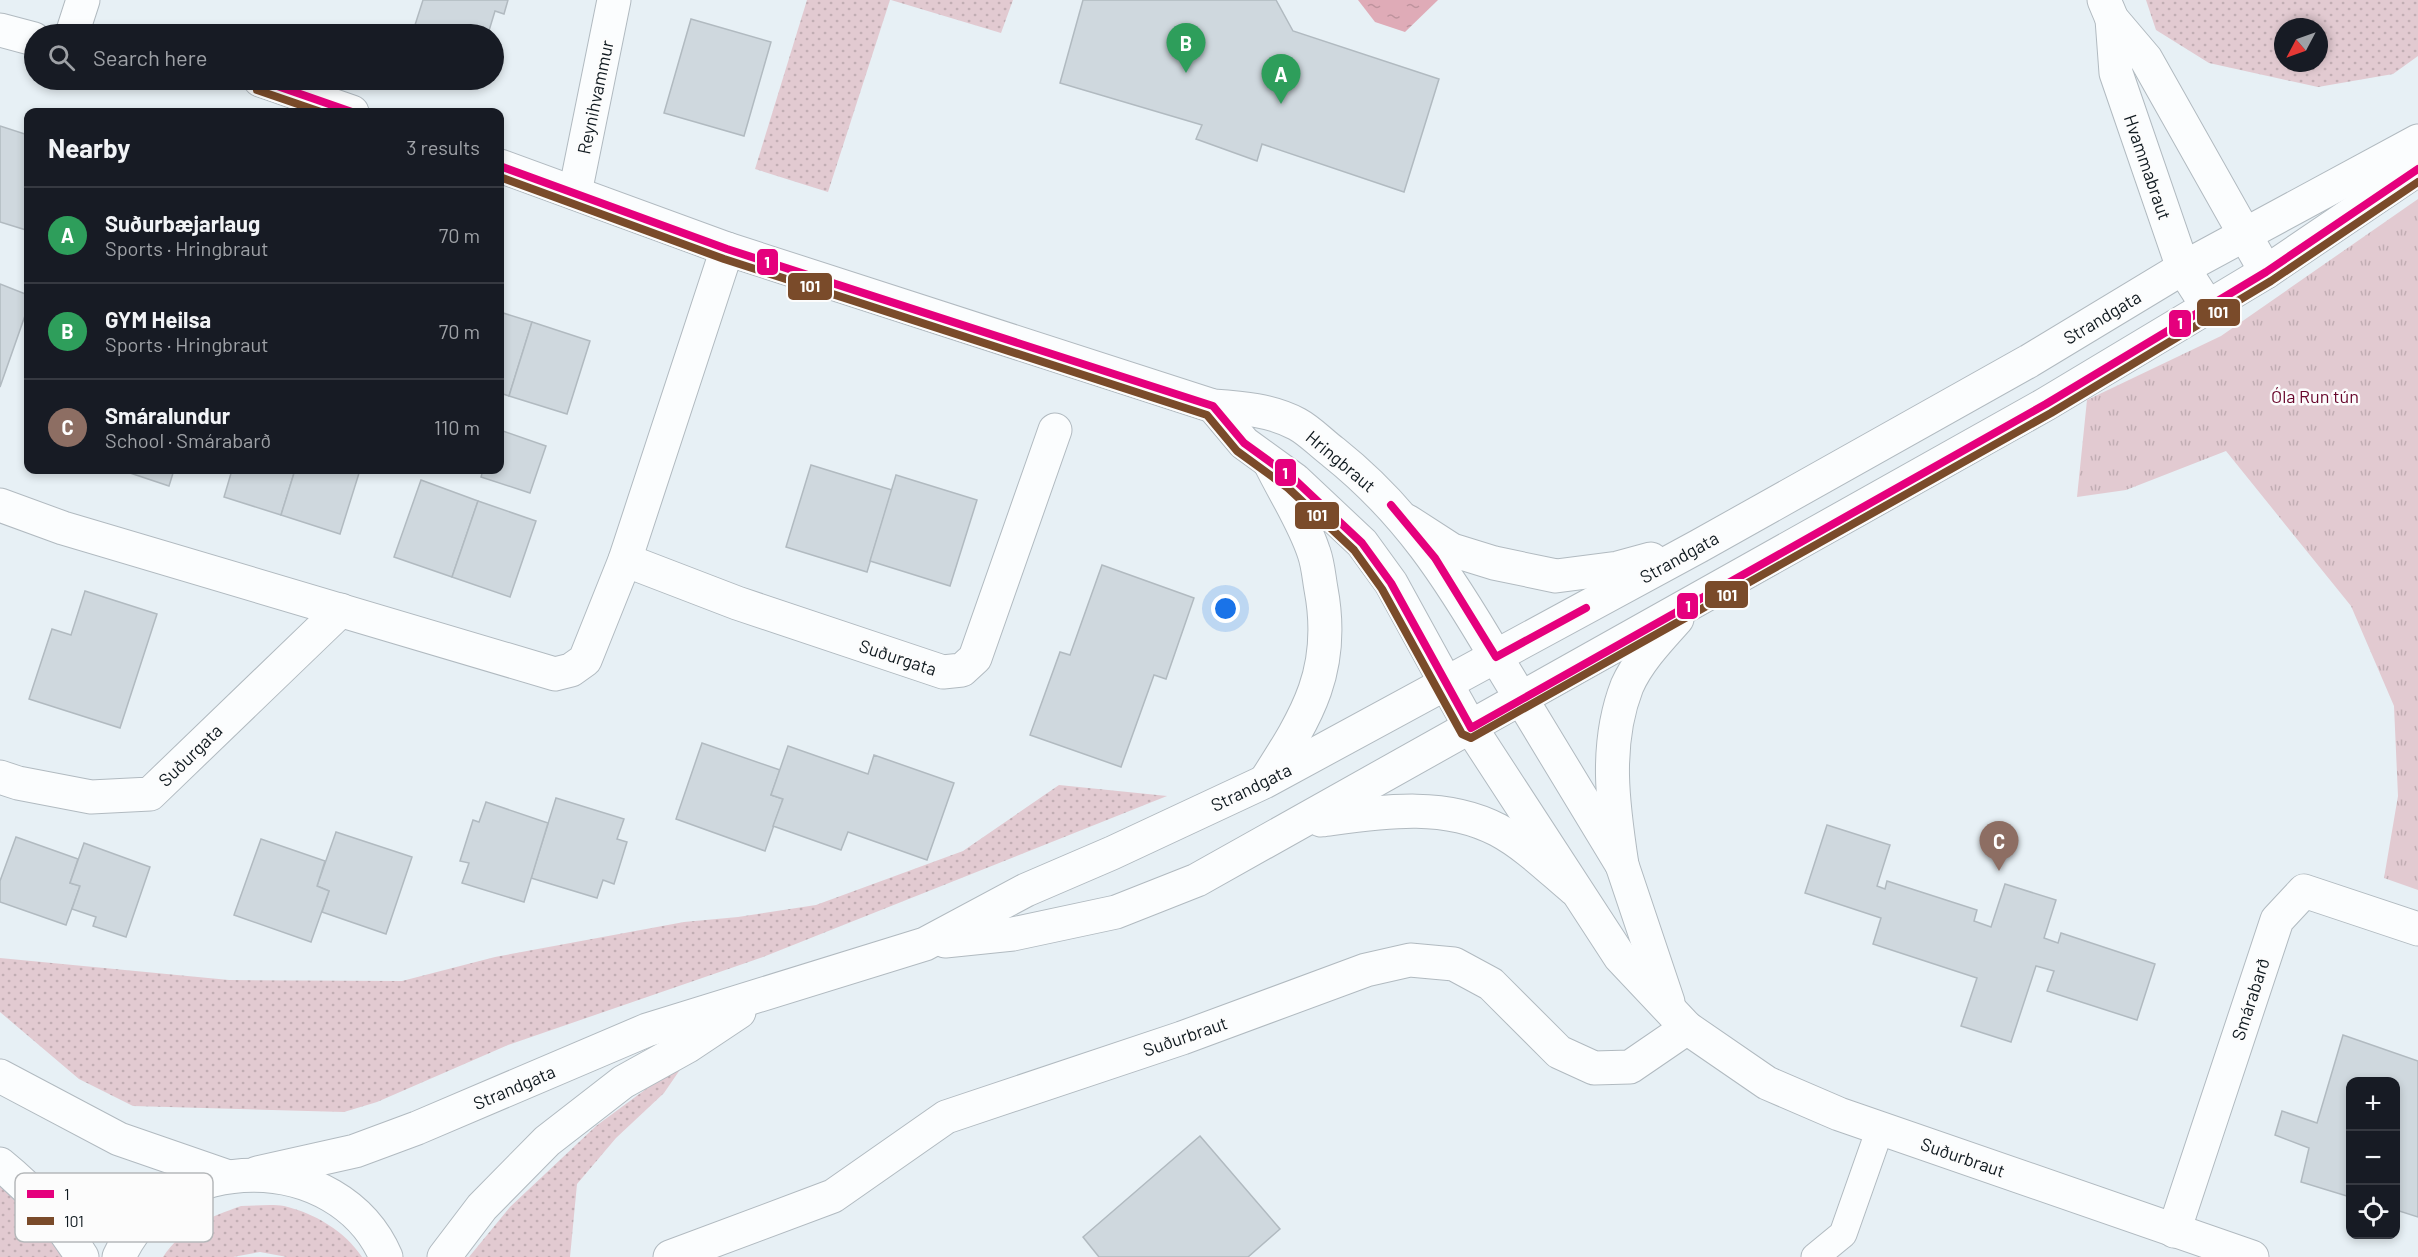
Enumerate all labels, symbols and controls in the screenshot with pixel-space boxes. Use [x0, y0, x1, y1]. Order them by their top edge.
north arrow [2274, 18, 2328, 72]
pin: B [1166, 23, 1206, 73]
search box [24, 24, 504, 90]
street label: Reynihvammur [572, 38, 618, 156]
icon: search [45, 41, 78, 74]
text: Search here [93, 44, 207, 70]
pin: A [1262, 54, 1300, 104]
street label: Hvammabraut [2120, 111, 2176, 223]
text: Nearby [48, 132, 130, 163]
text: 3 results [406, 135, 480, 159]
text: Suðurbæjarlaug [105, 210, 260, 236]
text: A [61, 223, 74, 247]
text: 70 m [439, 223, 480, 247]
text: Sports · Hringbraut [105, 236, 268, 260]
line badge: 1 [756, 248, 779, 276]
text: 1 [764, 252, 770, 271]
line badge: 101 [787, 272, 833, 301]
text: 101 [800, 276, 820, 295]
street label: Strandgata [2059, 285, 2145, 349]
line badge: 101 [2196, 298, 2241, 327]
text: 101 [2208, 302, 2228, 321]
text: GYM Heilsa [105, 306, 211, 332]
line badge: 1 [2168, 309, 2192, 338]
text: 1 [2177, 313, 2183, 332]
text: B [61, 319, 74, 343]
text: 70 m [439, 319, 480, 343]
text: Sports · Hringbraut [105, 332, 268, 356]
park label: Óla Run tún [2271, 385, 2359, 407]
text: Smáralundur [105, 402, 230, 428]
text: C [61, 415, 74, 439]
text: 110 m [434, 415, 480, 439]
street label: Hringbraut [1302, 426, 1380, 496]
text: School · Smárabarð [105, 428, 271, 452]
line badge: 1 [1274, 458, 1297, 487]
text: 1 [1282, 463, 1288, 482]
line badge: 101 [1294, 501, 1340, 530]
text: 101 [1307, 505, 1327, 524]
street label: Strandgata [1636, 526, 1722, 588]
line badge: 101 [1704, 580, 1749, 609]
text: 101 [1717, 585, 1737, 604]
line badge: 1 [1676, 592, 1699, 620]
your location [1211, 594, 1240, 623]
text: 1 [1685, 596, 1691, 615]
street label: Suðurgata [856, 634, 940, 680]
street label: Suðurgata [154, 719, 226, 791]
street label: Strandgata [1207, 758, 1295, 816]
pin: C [1980, 822, 2018, 871]
street label: Smárabarð [2226, 955, 2274, 1043]
street label: Suðurbraut [1140, 1011, 1230, 1061]
street label: Strandgata [470, 1060, 558, 1114]
map controls [2346, 1077, 2400, 1239]
button: + [2346, 1077, 2400, 1131]
button: − [2346, 1131, 2400, 1185]
street label: Suðurbraut [1918, 1132, 2008, 1182]
legend [15, 1173, 213, 1242]
text: 1 [64, 1184, 70, 1203]
button: locate [2346, 1185, 2400, 1239]
text: 101 [64, 1211, 84, 1230]

